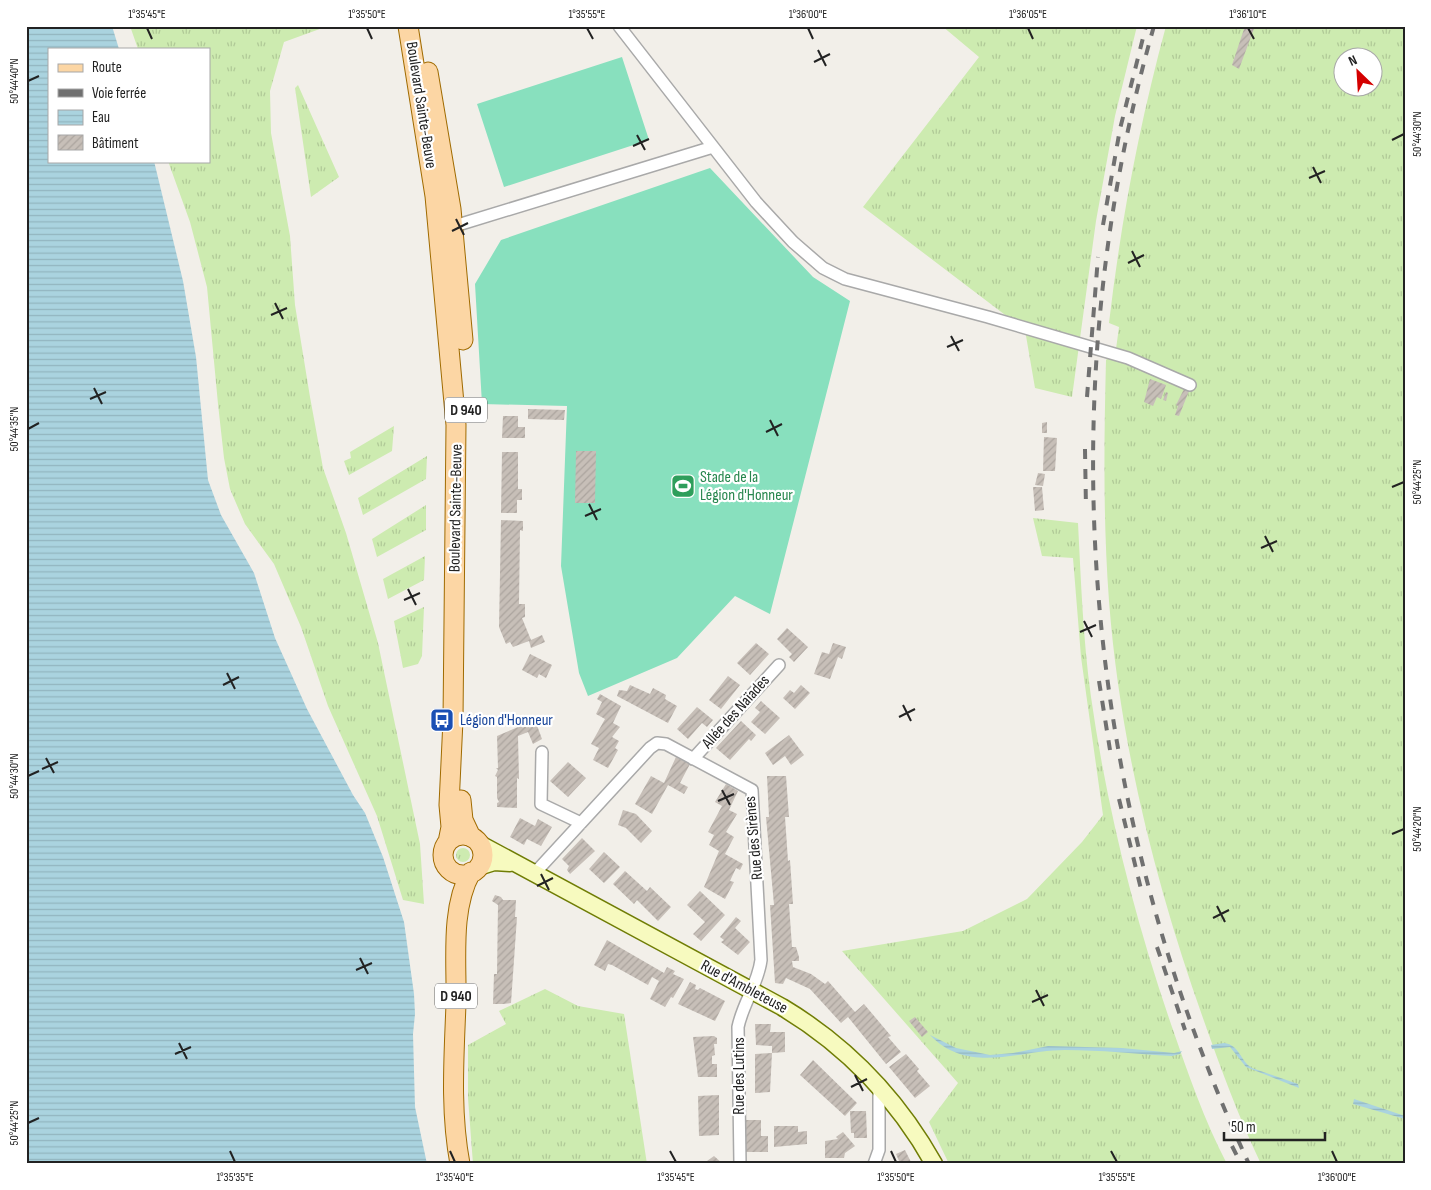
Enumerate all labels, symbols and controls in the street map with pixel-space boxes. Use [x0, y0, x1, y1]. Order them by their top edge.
text: 1°35'45"E [128, 7, 166, 22]
text: 1°35'50"E [348, 7, 386, 22]
text: 1°35'55"E [568, 7, 606, 22]
text: 1°36'00"E [789, 7, 827, 22]
text: 1°36'05"E [1009, 7, 1047, 22]
text: 1°36'10"E [1229, 7, 1267, 22]
street label: Boulevard Sainte-Beuve [402, 40, 440, 170]
legend [48, 48, 210, 162]
north arrow [1334, 48, 1384, 98]
text: N [1346, 51, 1360, 70]
text: 50°44'40"N [7, 58, 22, 104]
text: Route [92, 58, 122, 77]
text: Voie ferrée [92, 84, 146, 103]
text: Eau [92, 108, 110, 127]
text: 50°44'30"N [1410, 111, 1425, 157]
text: Bâtiment [92, 134, 139, 153]
road number: D 940 [445, 398, 487, 422]
text: 50°44'35"N [7, 407, 22, 451]
street label: Boulevard Sainte-Beuve [445, 444, 467, 572]
text: 50°44'25"N [1410, 460, 1425, 504]
place label: Stade de la Légion d'Honneur [700, 468, 793, 505]
sports icon: Stade de la Légion d'Honneur [670, 473, 696, 499]
street label: Allée des Naïades [697, 671, 774, 753]
bus stop icon: Légion d'Honneur [429, 707, 455, 733]
place label: Légion d'Honneur [460, 711, 553, 730]
text: 50°44'30"N [7, 753, 22, 799]
street label: Rue des Sirènes [741, 795, 767, 881]
text: 50°44'20"N [1410, 806, 1425, 852]
street label: Rue d'Ambleteuse [697, 956, 791, 1018]
road number: D 940 [435, 984, 477, 1008]
street label: Rue des Lutins [730, 1037, 749, 1115]
text: 50°44'25"N [7, 1101, 22, 1145]
scale bar [1224, 1110, 1325, 1142]
text: 50 m [1231, 1118, 1256, 1137]
text: 1°35'35"E [216, 1170, 254, 1185]
text: 1°35'40"E [436, 1170, 474, 1185]
text: 1°35'45"E [657, 1170, 695, 1185]
text: 1°35'50"E [877, 1170, 915, 1185]
text: 1°35'55"E [1098, 1170, 1136, 1185]
text: 1°36'00"E [1318, 1170, 1356, 1185]

